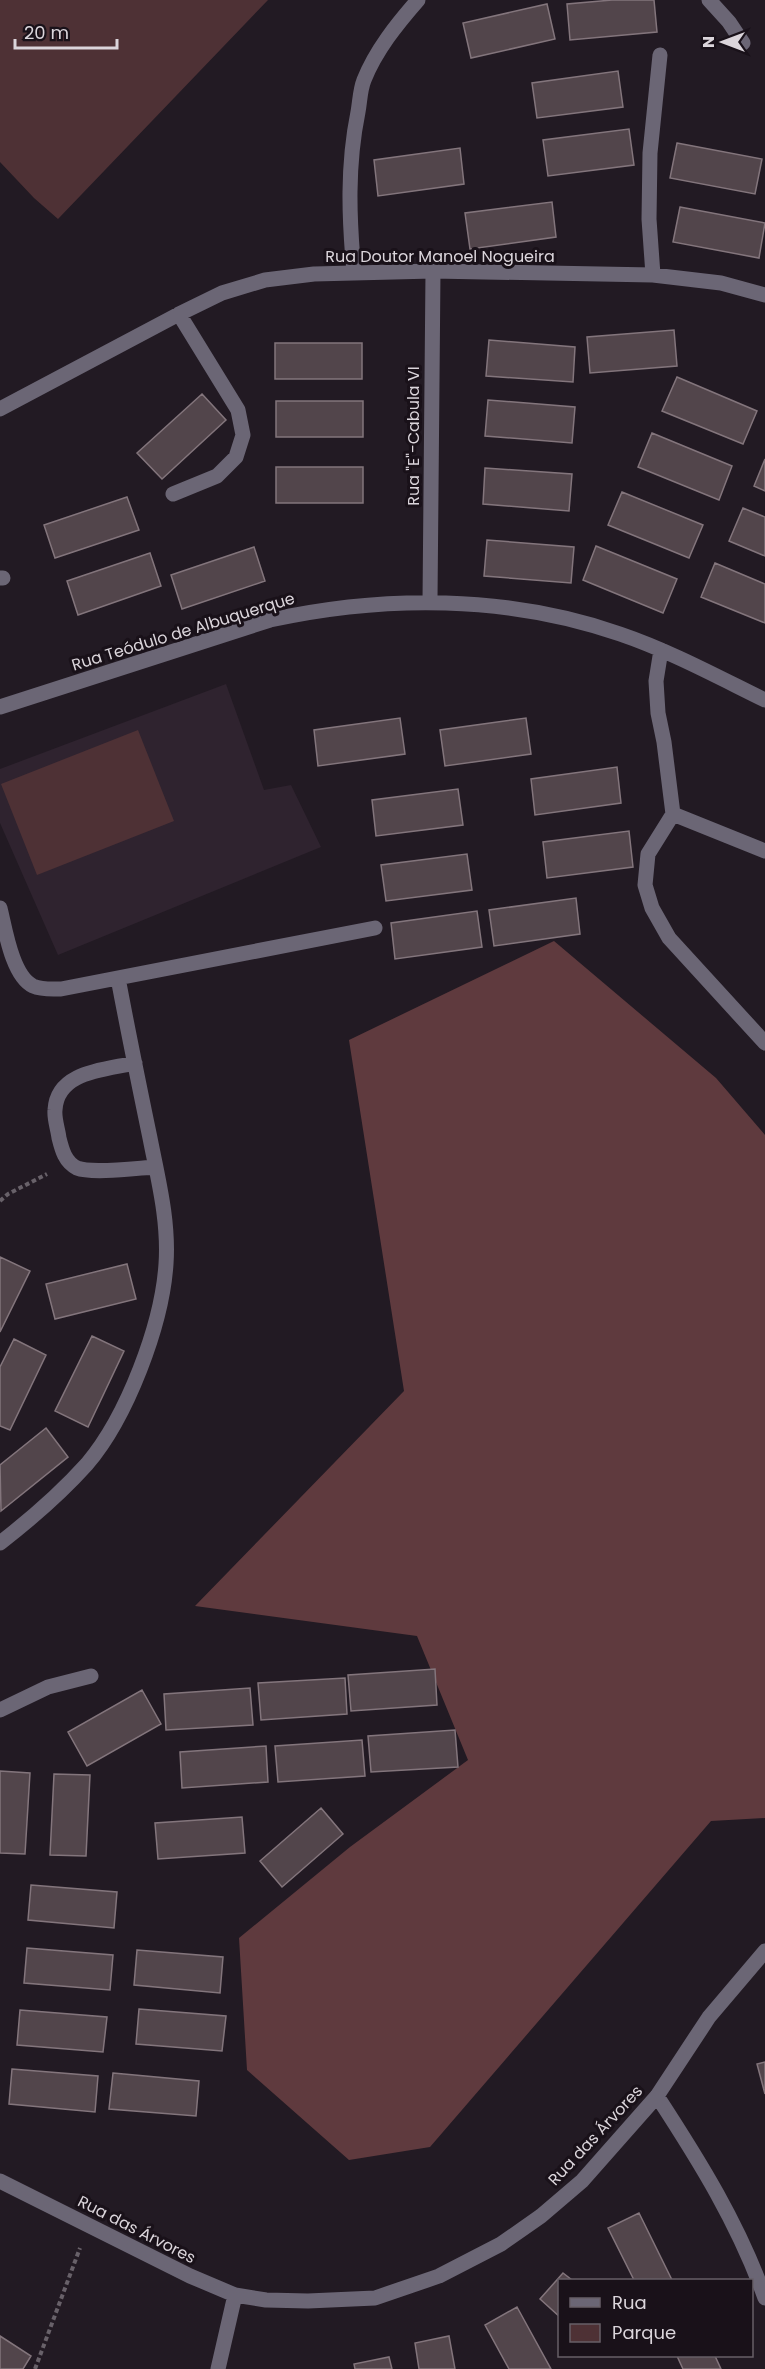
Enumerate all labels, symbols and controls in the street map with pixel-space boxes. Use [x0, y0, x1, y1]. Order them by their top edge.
scale bar [15, 12, 117, 50]
north arrow [693, 12, 753, 72]
text: 20 m [24, 20, 69, 45]
text: N [697, 36, 720, 48]
street label: Rua Doutor Manoel Nogueira [325, 245, 555, 268]
street label: Rua "E"-Cabula VI [402, 366, 425, 506]
street label: Rua Teódulo de Albuquerque [69, 587, 298, 676]
street label: Rua das Árvores [543, 2080, 648, 2191]
street label: Rua das Árvores [74, 2190, 200, 2269]
legend [558, 2279, 753, 2357]
text: Rua [612, 2290, 647, 2315]
text: Parque [612, 2320, 676, 2345]

